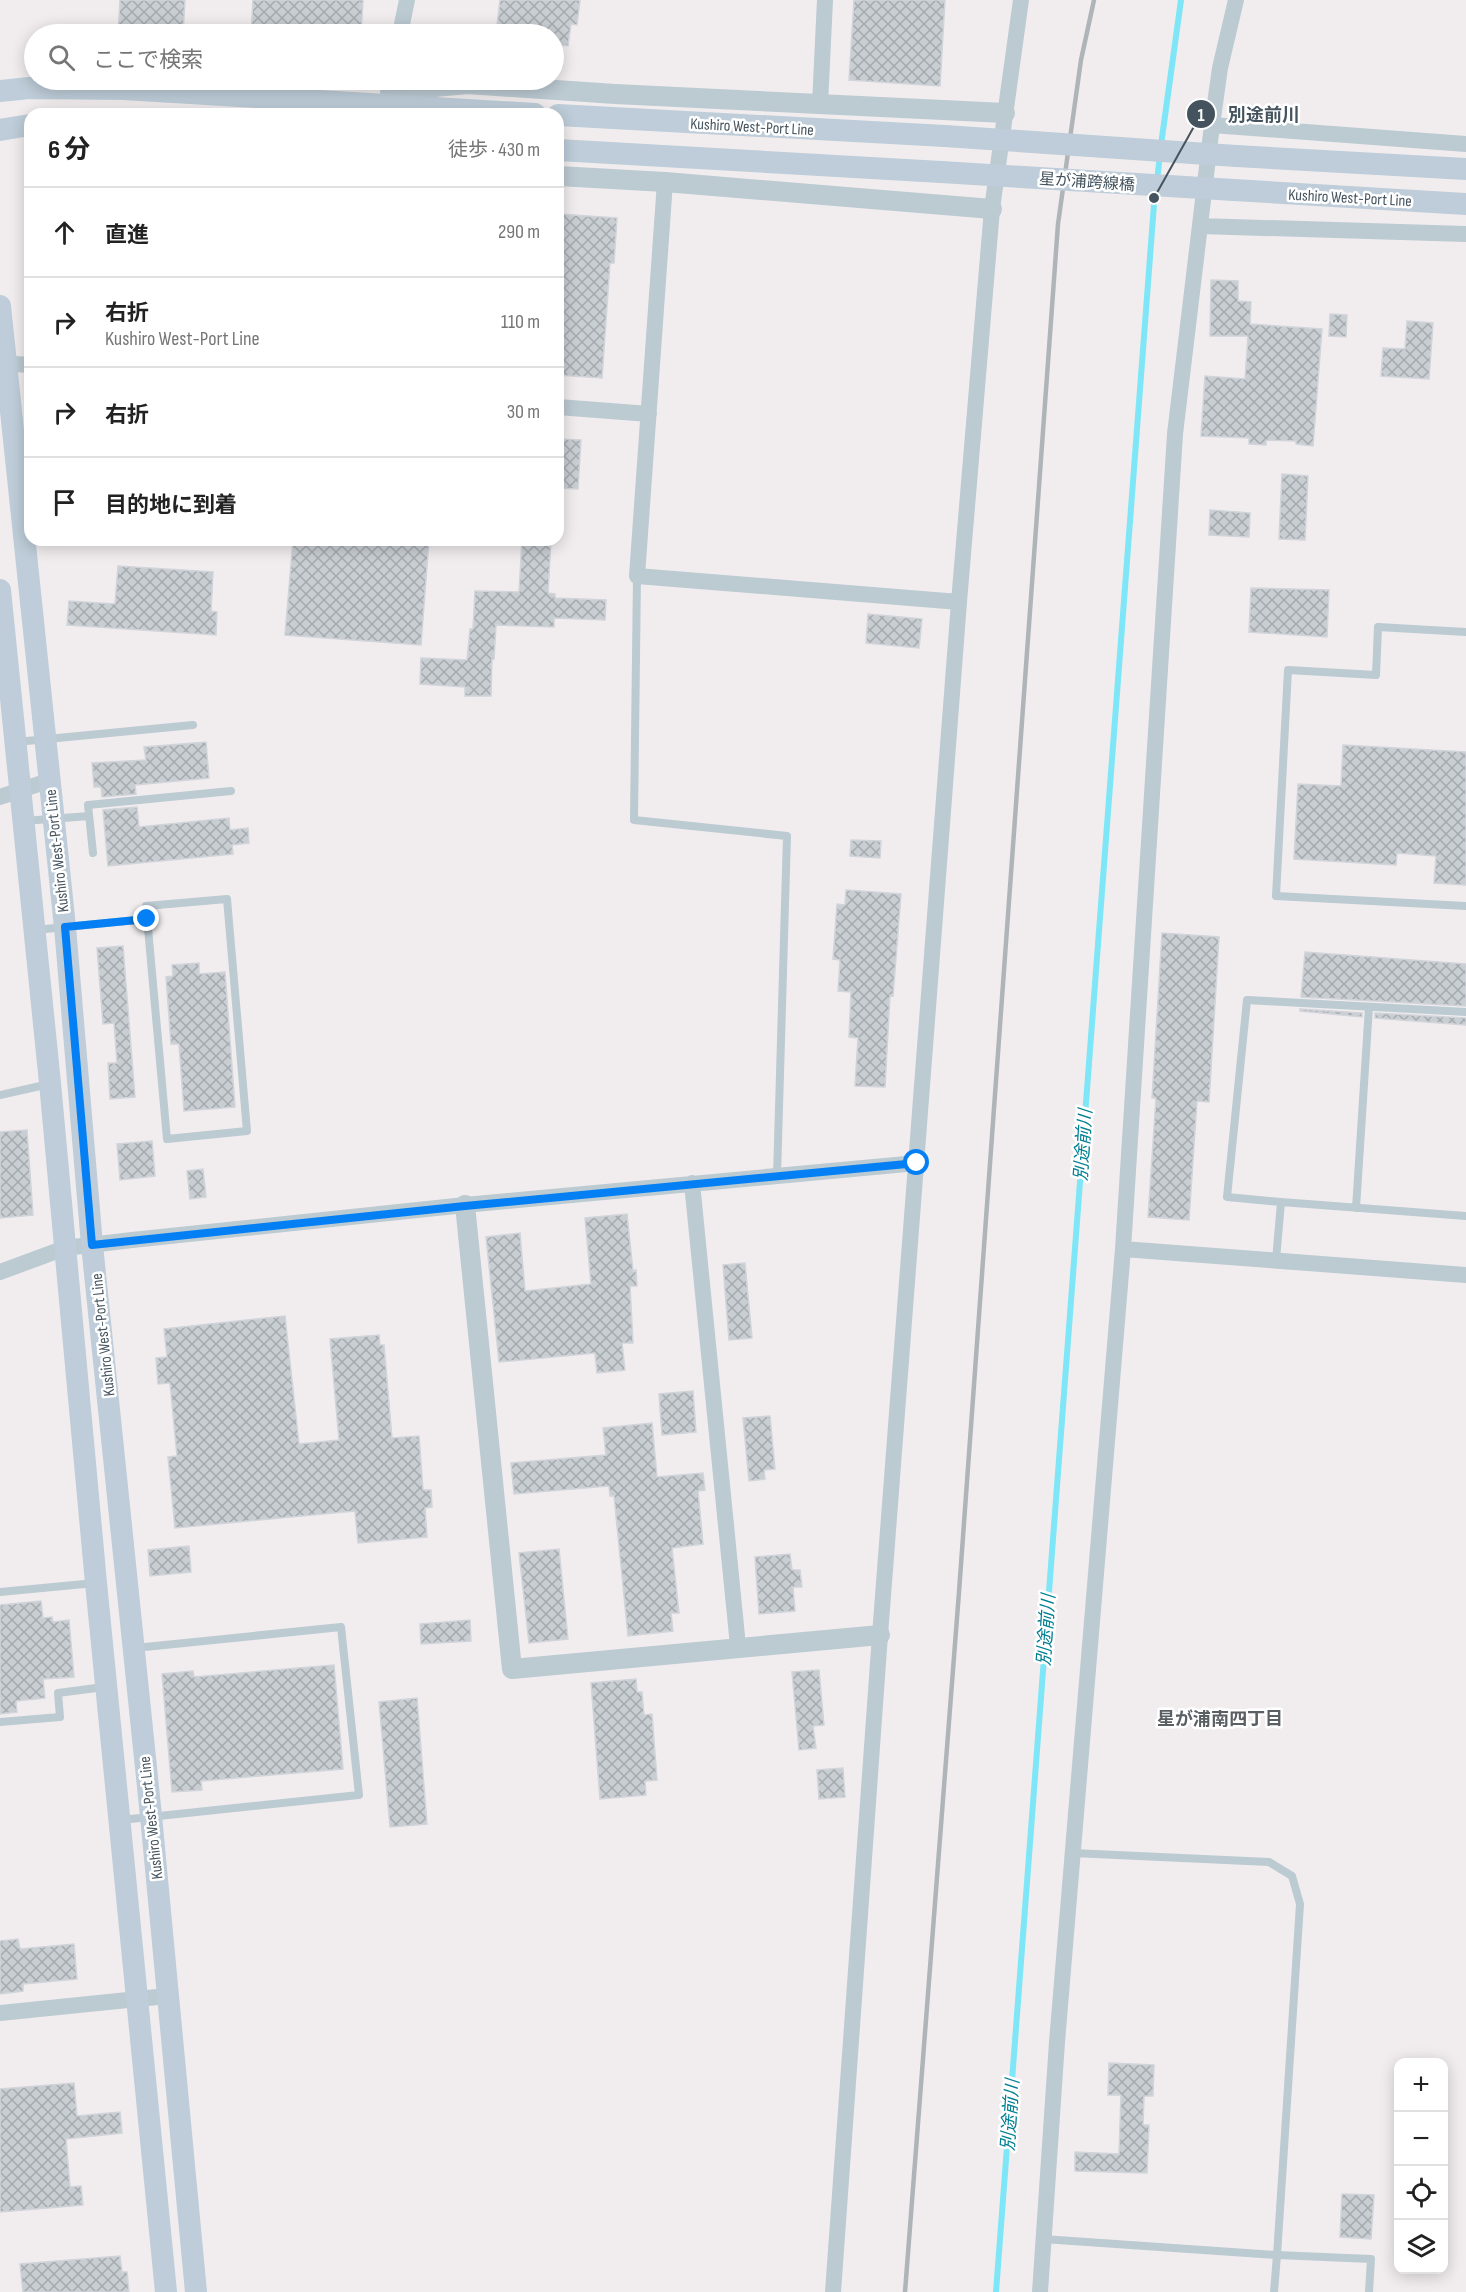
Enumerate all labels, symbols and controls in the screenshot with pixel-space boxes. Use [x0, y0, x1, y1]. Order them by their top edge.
search box [24, 24, 564, 90]
icon: search [45, 41, 78, 74]
text: ここで検索 [93, 47, 203, 74]
callout: 別途前川 [1186, 96, 1312, 132]
text: 1 [1197, 105, 1205, 126]
text: 別途前川 [1228, 105, 1300, 126]
street label: Kushiro West-Port Line [690, 115, 814, 140]
text: 6 分 [48, 135, 90, 166]
text: 徒歩 · 430 m [448, 138, 540, 162]
street label: 星が浦跨線橋 [1038, 170, 1135, 195]
street label: Kushiro West-Port Line [1288, 186, 1412, 211]
icon: ahead [48, 216, 81, 249]
text: 290 m [498, 220, 540, 244]
text: 直進 [105, 222, 149, 249]
text: 右折 [105, 300, 149, 327]
icon: right [48, 306, 81, 339]
text: 110 m [501, 310, 540, 334]
text: Kushiro West-Port Line [105, 327, 260, 351]
icon: right [48, 396, 81, 429]
text: 30 m [507, 400, 540, 424]
text: 右折 [105, 402, 149, 429]
icon: arrive [48, 486, 81, 519]
text: 目的地に到着 [105, 492, 237, 519]
street label: Kushiro West-Port Line [42, 788, 73, 913]
route end [133, 905, 159, 931]
water label: 別途前川 [1071, 1106, 1097, 1182]
route start [903, 1149, 929, 1175]
street label: Kushiro West-Port Line [88, 1272, 119, 1397]
water label: 別途前川 [1034, 1591, 1060, 1667]
district label: 星が浦南四丁目 [1157, 1709, 1283, 1730]
street label: Kushiro West-Port Line [136, 1755, 167, 1880]
map controls [1394, 2058, 1448, 2274]
button: + [1394, 2058, 1448, 2112]
water label: 別途前川 [998, 2076, 1024, 2152]
button: − [1394, 2112, 1448, 2166]
button: locate [1394, 2166, 1448, 2220]
button: layers [1394, 2220, 1448, 2274]

